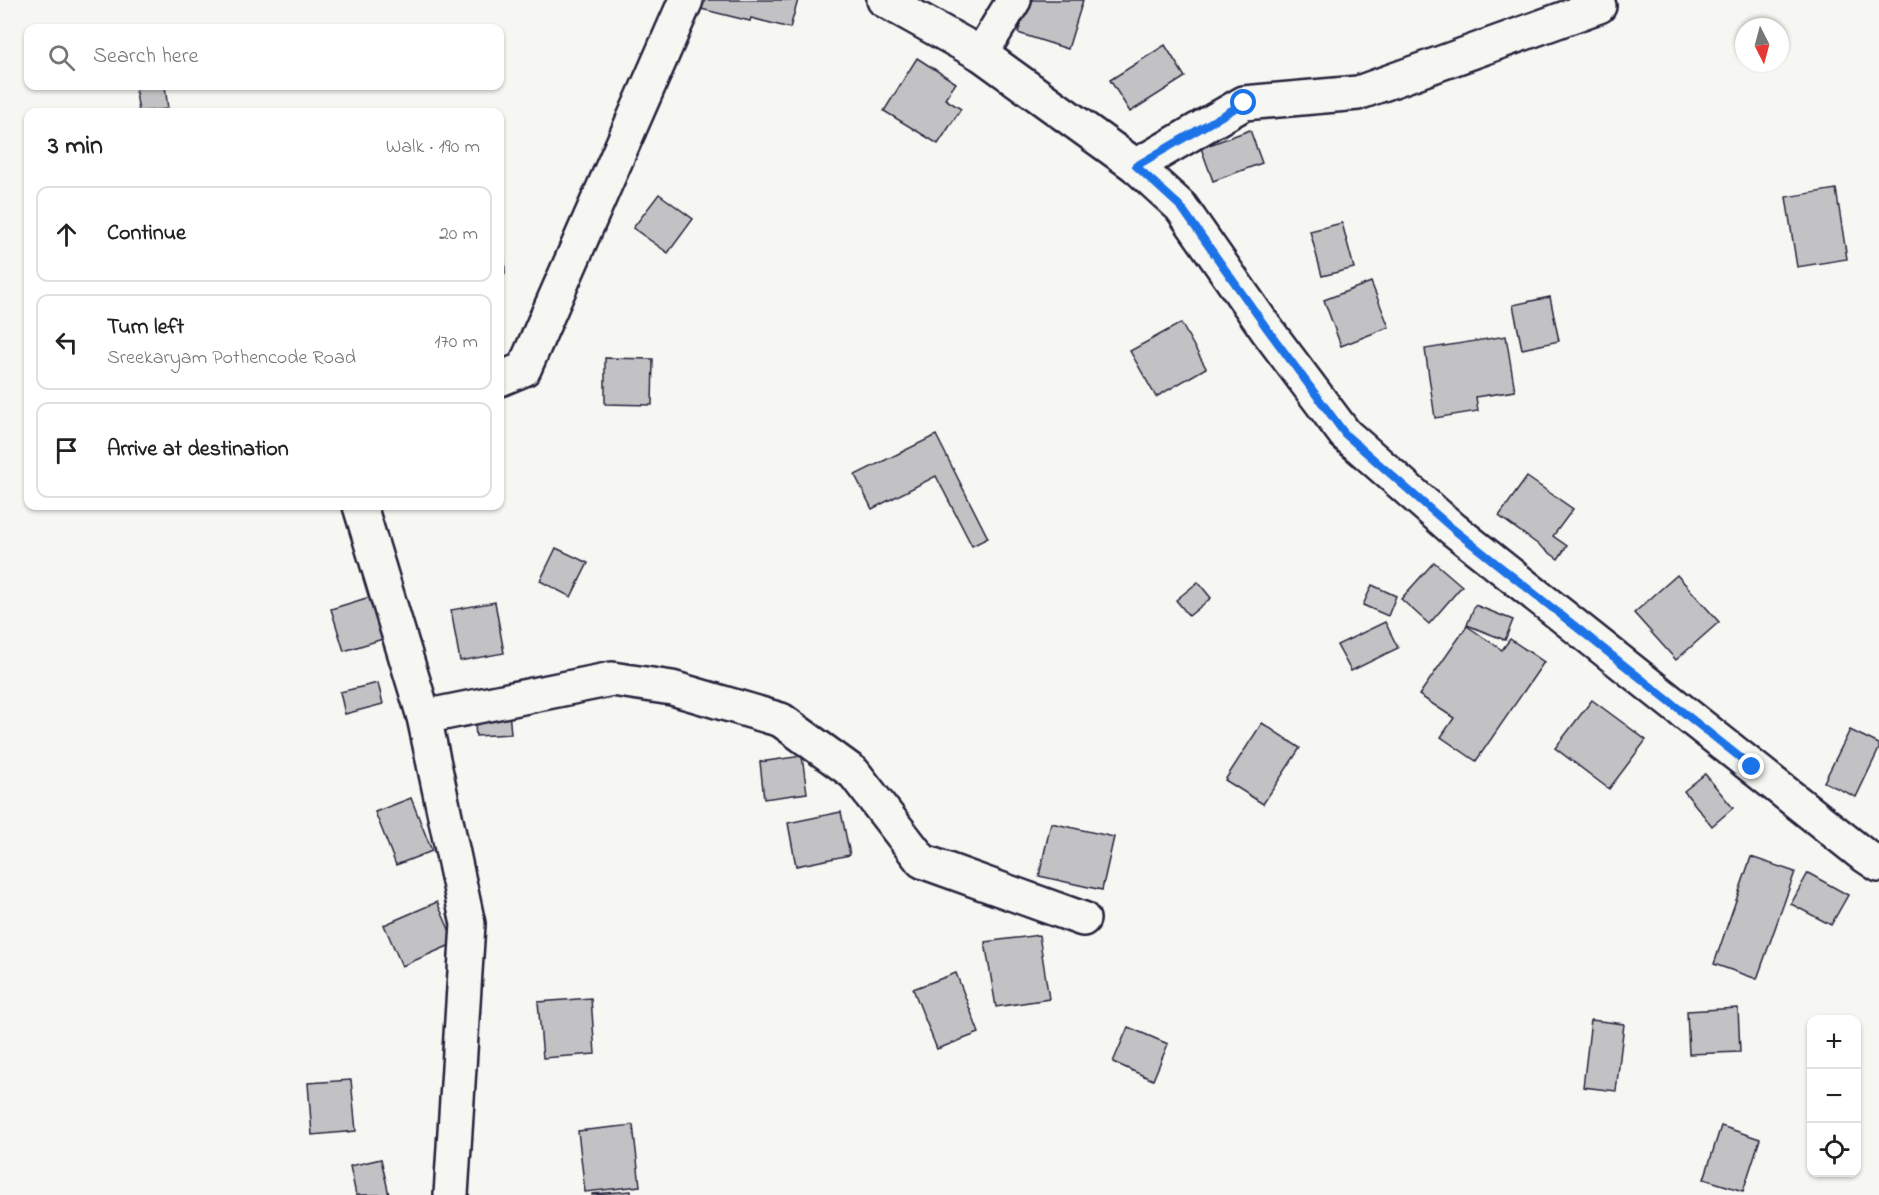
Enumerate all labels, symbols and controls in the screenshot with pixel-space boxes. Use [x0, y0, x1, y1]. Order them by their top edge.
north arrow [1735, 18, 1789, 72]
search box [24, 24, 504, 90]
icon: search [45, 41, 78, 74]
text: Search here [93, 41, 198, 73]
route start [1230, 89, 1256, 115]
text: 3 min [48, 128, 103, 166]
text: Walk · 190 m [386, 133, 480, 162]
icon: ahead [50, 218, 83, 251]
text: Continue [107, 218, 186, 250]
text: 20 m [439, 220, 478, 249]
text: Turn left [107, 312, 184, 344]
icon: left [50, 326, 83, 359]
text: 170 m [434, 328, 478, 357]
text: Sreekaryam Pothencode Road [107, 344, 356, 373]
icon: arrive [50, 434, 83, 467]
text: Arrive at destination [107, 434, 289, 466]
route end [1738, 753, 1764, 779]
map controls [1807, 1015, 1861, 1177]
button: + [1807, 1015, 1861, 1069]
button: − [1807, 1069, 1861, 1123]
button: locate [1807, 1123, 1861, 1177]

